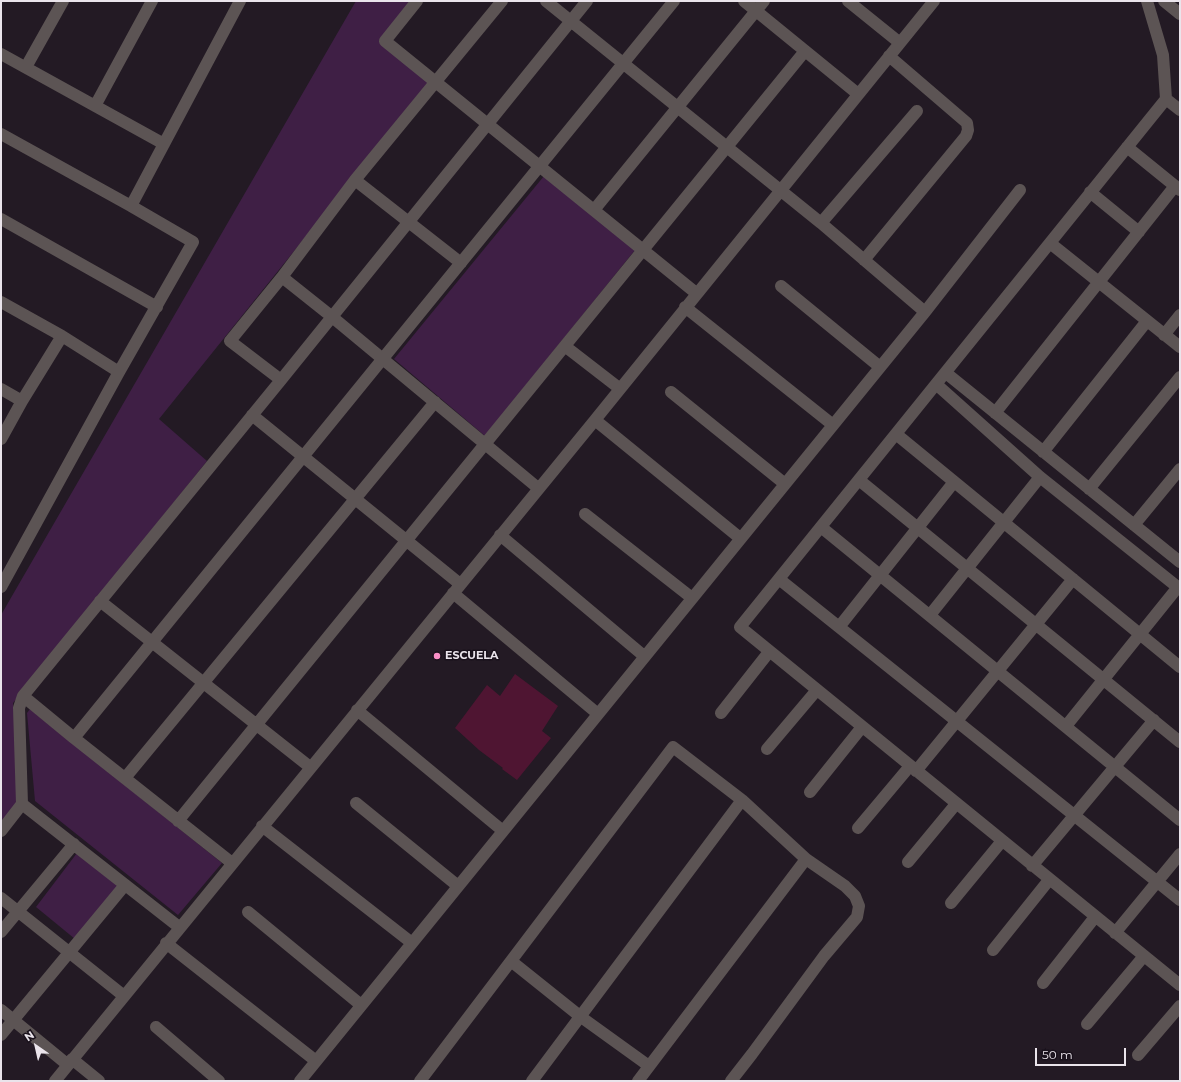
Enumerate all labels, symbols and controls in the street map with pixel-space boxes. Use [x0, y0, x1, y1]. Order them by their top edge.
place label: ESCUELA [445, 649, 498, 663]
marker: ESCUELA [432, 651, 442, 661]
north arrow [16, 1026, 56, 1066]
text: N [22, 1028, 37, 1044]
scale bar [1037, 1040, 1128, 1066]
text: 50 m [1042, 1047, 1073, 1062]

